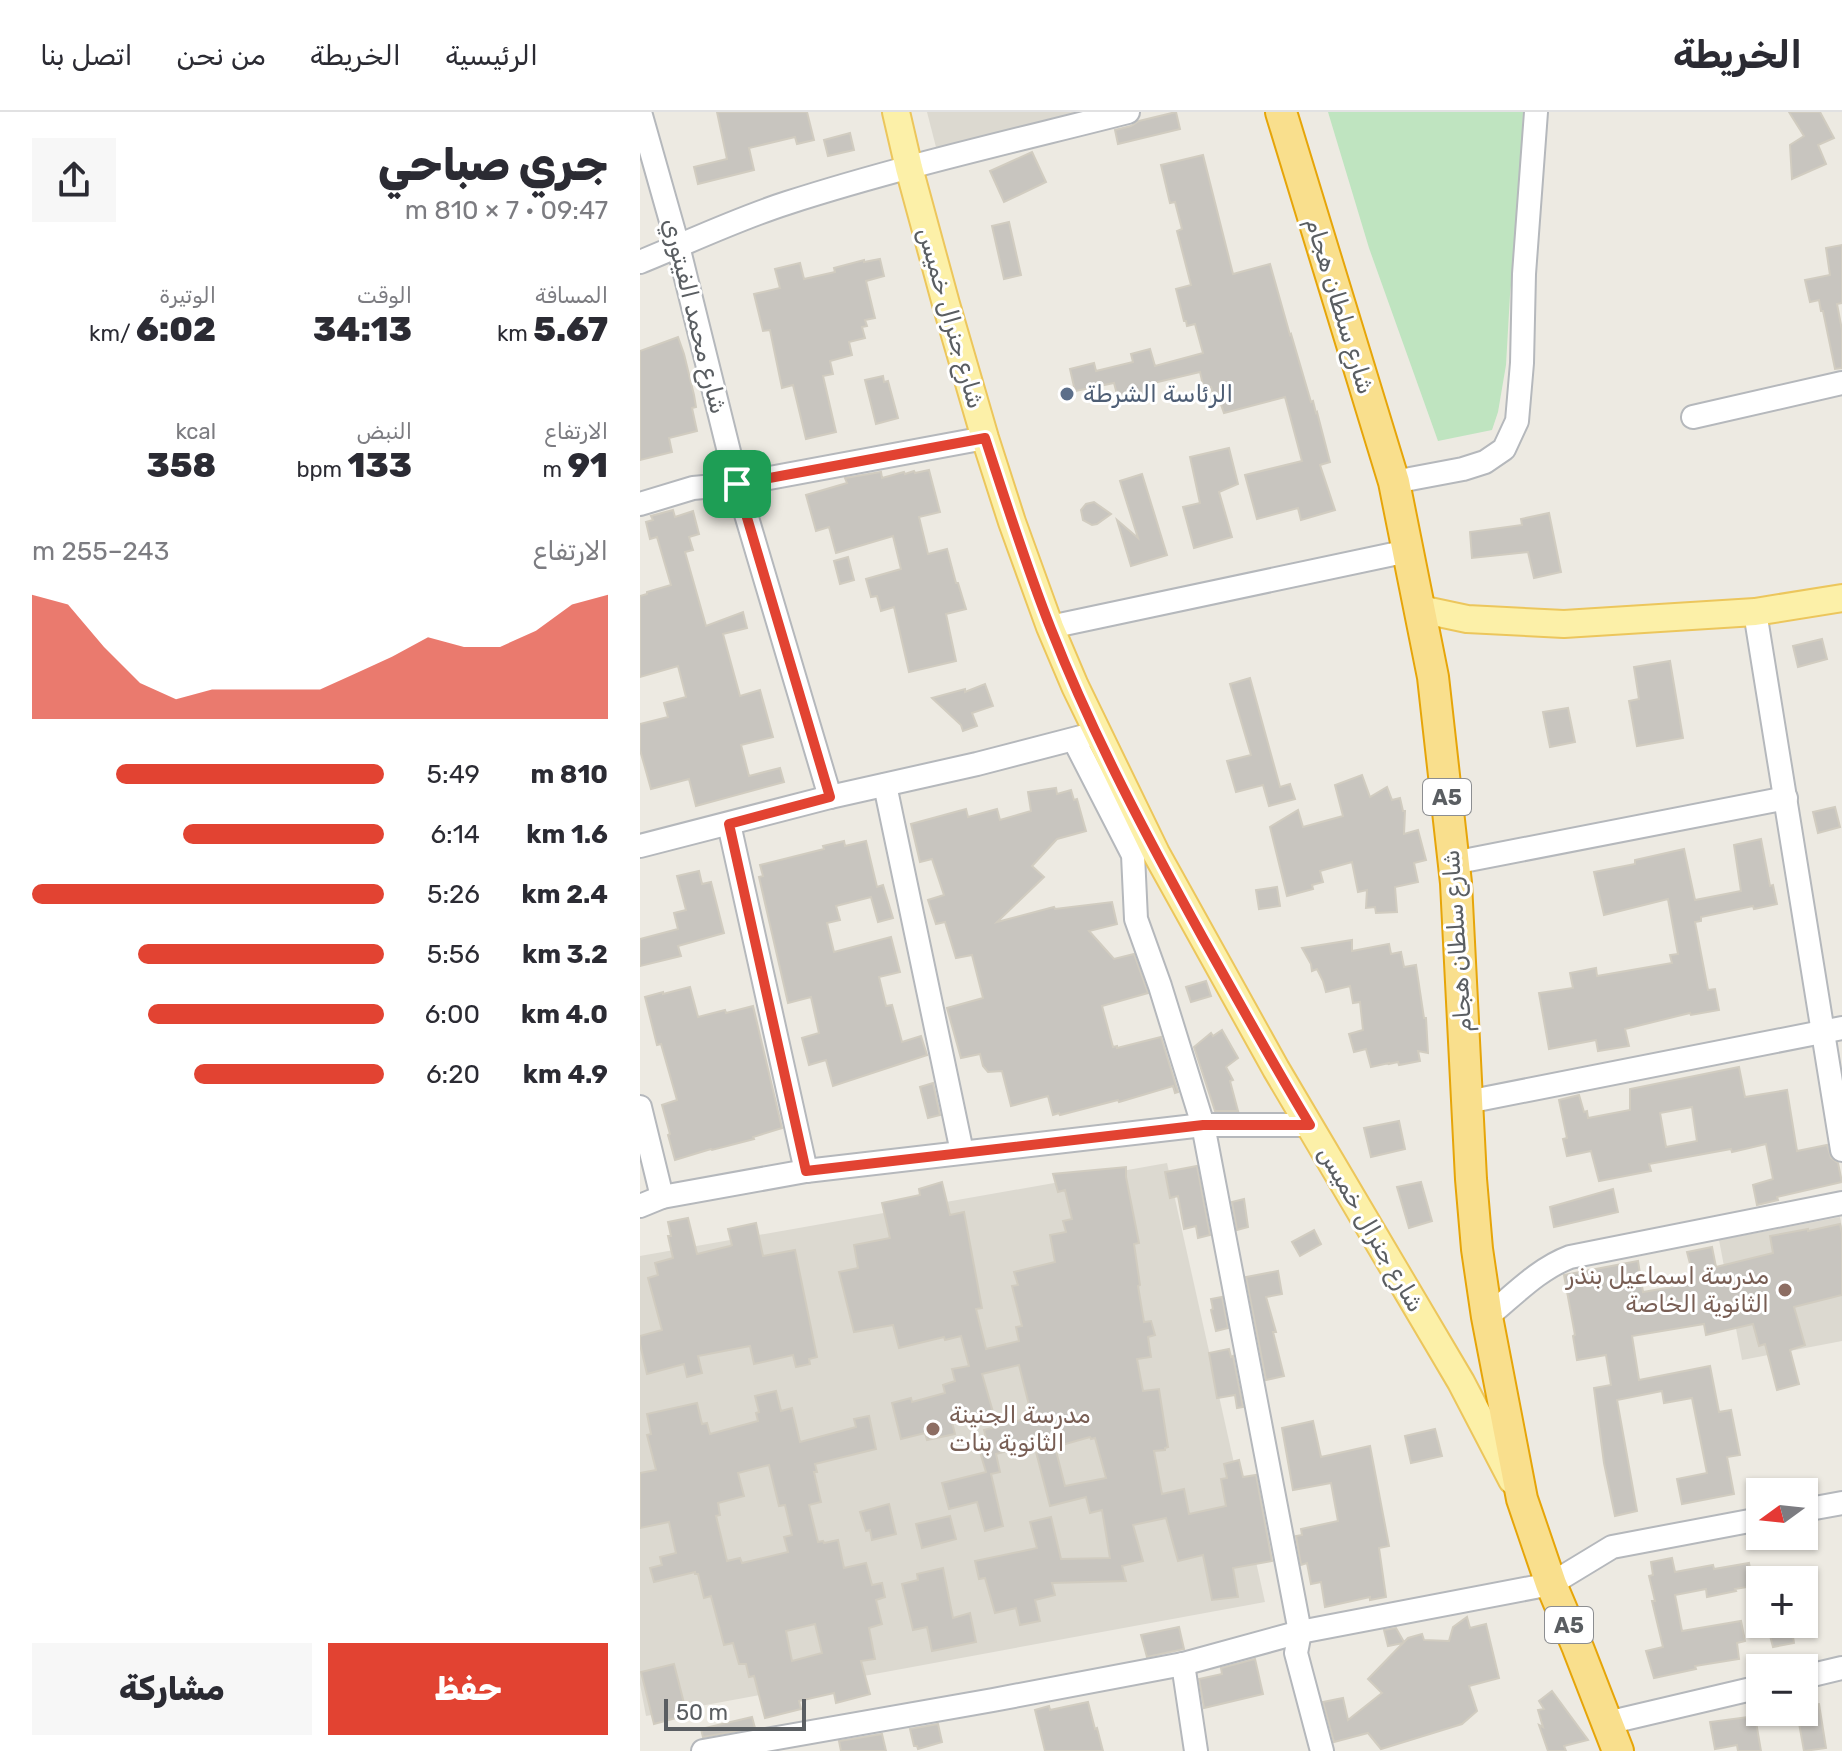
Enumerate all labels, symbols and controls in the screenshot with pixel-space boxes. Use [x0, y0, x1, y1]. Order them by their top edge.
text: الخريطة [1673, 32, 1802, 78]
text: اتصل بنا [40, 39, 133, 72]
text: من نحن [177, 39, 266, 72]
text: الخريطة [310, 39, 401, 72]
text: الرئيسية [445, 39, 538, 72]
button: share [32, 138, 116, 222]
text: جري صباحي [378, 139, 608, 191]
text: 09:47 · 7 × 810 m [405, 195, 608, 226]
street label: شارع محمد الفيتوري [654, 215, 733, 418]
street label: شارع سلطان هجام [1298, 215, 1380, 398]
street label: شارع جنرال خميس [910, 224, 990, 412]
text: الوتيرة [159, 282, 216, 309]
text: الوقت [357, 282, 412, 309]
text: المسافة [535, 282, 608, 309]
text: 6:02 [136, 309, 216, 350]
text: 34:13 [313, 309, 412, 350]
text: 5.67 [533, 309, 608, 350]
text: /km [89, 320, 136, 347]
text: km [497, 320, 533, 347]
place label: الرئاسة الشرطة [1083, 380, 1233, 408]
marker: الرئاسة الشرطة [1058, 385, 1076, 403]
text: kcal [176, 418, 216, 445]
text: النبض [357, 418, 412, 445]
text: الارتفاع [545, 418, 608, 445]
text: 358 [146, 445, 216, 486]
text: 133 [348, 445, 412, 486]
text: 91 [568, 445, 608, 486]
pin [703, 450, 771, 518]
text: bpm [296, 456, 348, 483]
text: m [543, 456, 568, 483]
icon: arrive [715, 462, 759, 506]
text: 243–255 m [32, 536, 169, 567]
text: الارتفاع [533, 536, 608, 567]
text: 5:49 [427, 759, 480, 790]
text: 810 m [530, 759, 608, 790]
road number: A5 [1423, 779, 1471, 815]
text: 6:14 [430, 819, 480, 850]
text: 1.6 km [526, 819, 608, 850]
street label: شارع سلطان هجام [1437, 849, 1479, 1033]
text: 5:26 [427, 879, 480, 910]
text: 2.4 km [522, 879, 608, 910]
text: 5:56 [427, 939, 480, 970]
text: 3.2 km [522, 939, 608, 970]
text: 6:00 [425, 999, 480, 1030]
text: 4.0 km [521, 999, 608, 1030]
text: 6:20 [426, 1059, 480, 1090]
text: 4.9 km [523, 1059, 608, 1090]
street label: شارع جنرال خميس [1310, 1141, 1430, 1318]
place label: مدرسة اسماعيل بنذر الثانوية الخاصة [1564, 1262, 1769, 1318]
marker: مدرسة اسماعيل بنذر الثانوية الخاصة [1776, 1281, 1794, 1299]
place label: مدرسة الجنينة الثانوية بنات [949, 1401, 1091, 1457]
marker: مدرسة الجنينة الثانوية بنات [924, 1420, 942, 1438]
north arrow [1746, 1478, 1818, 1550]
map controls [1746, 1478, 1818, 1726]
button: + [1746, 1566, 1818, 1638]
road number: A5 [1545, 1607, 1593, 1643]
button: مشاركة [32, 1643, 312, 1735]
button: حفظ [328, 1643, 608, 1735]
button: − [1746, 1654, 1818, 1726]
scale bar [664, 1695, 806, 1731]
text: 50 m [676, 1699, 728, 1726]

